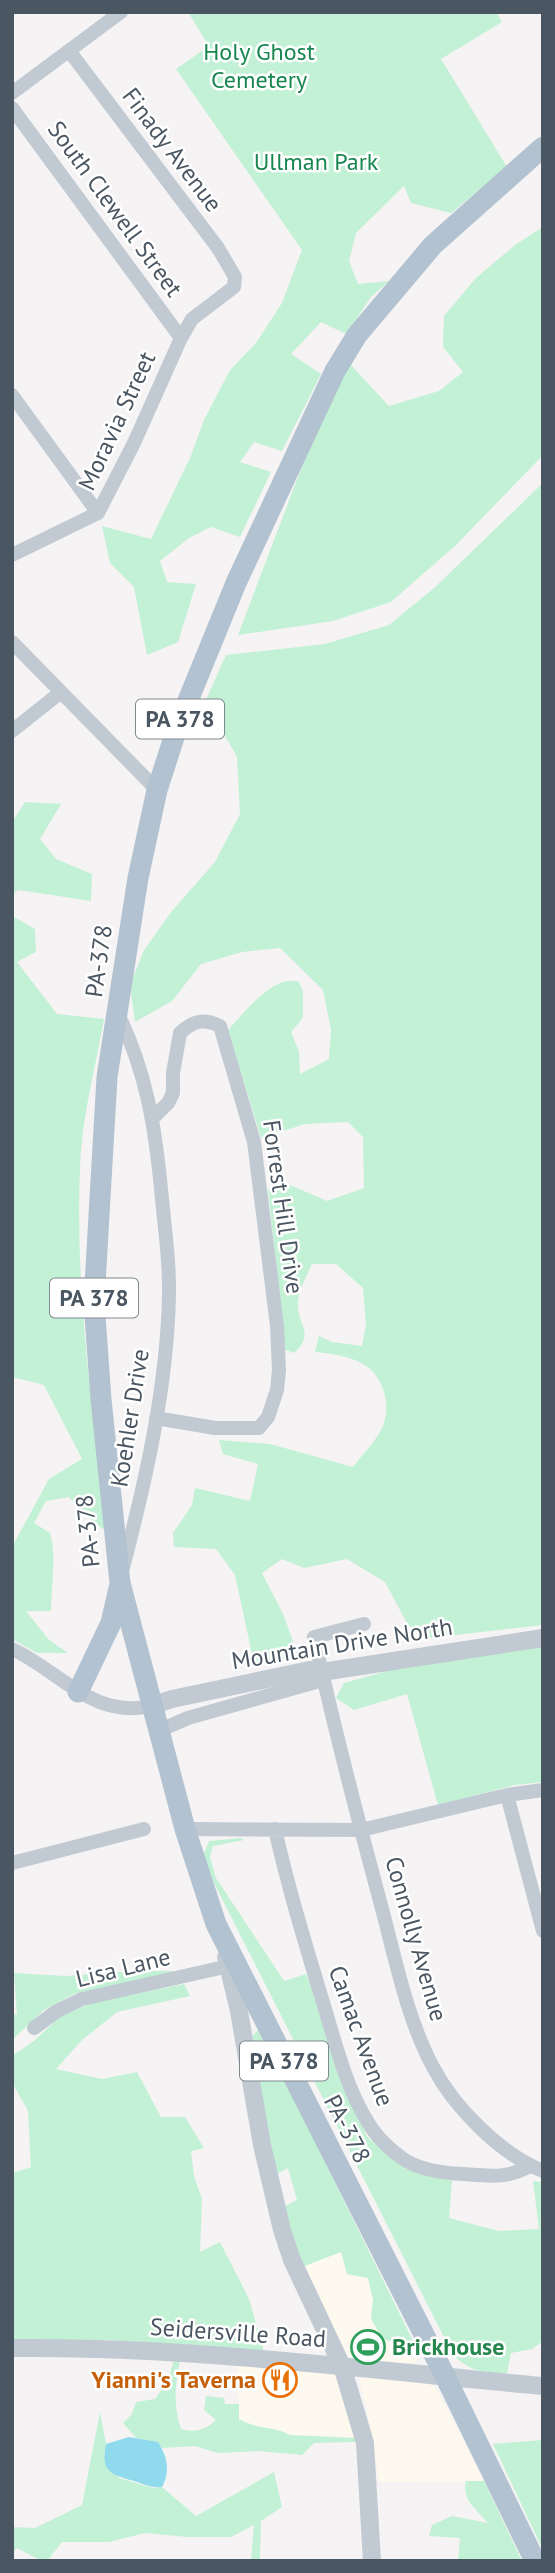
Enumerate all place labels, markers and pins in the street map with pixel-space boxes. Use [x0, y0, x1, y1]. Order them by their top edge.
sports icon: Brickhouse [349, 2328, 387, 2366]
place label: Brickhouse [392, 2331, 504, 2362]
restaurant icon: Yianni's Taverna [261, 2361, 299, 2399]
place label: Yianni's Taverna [90, 2364, 256, 2395]

